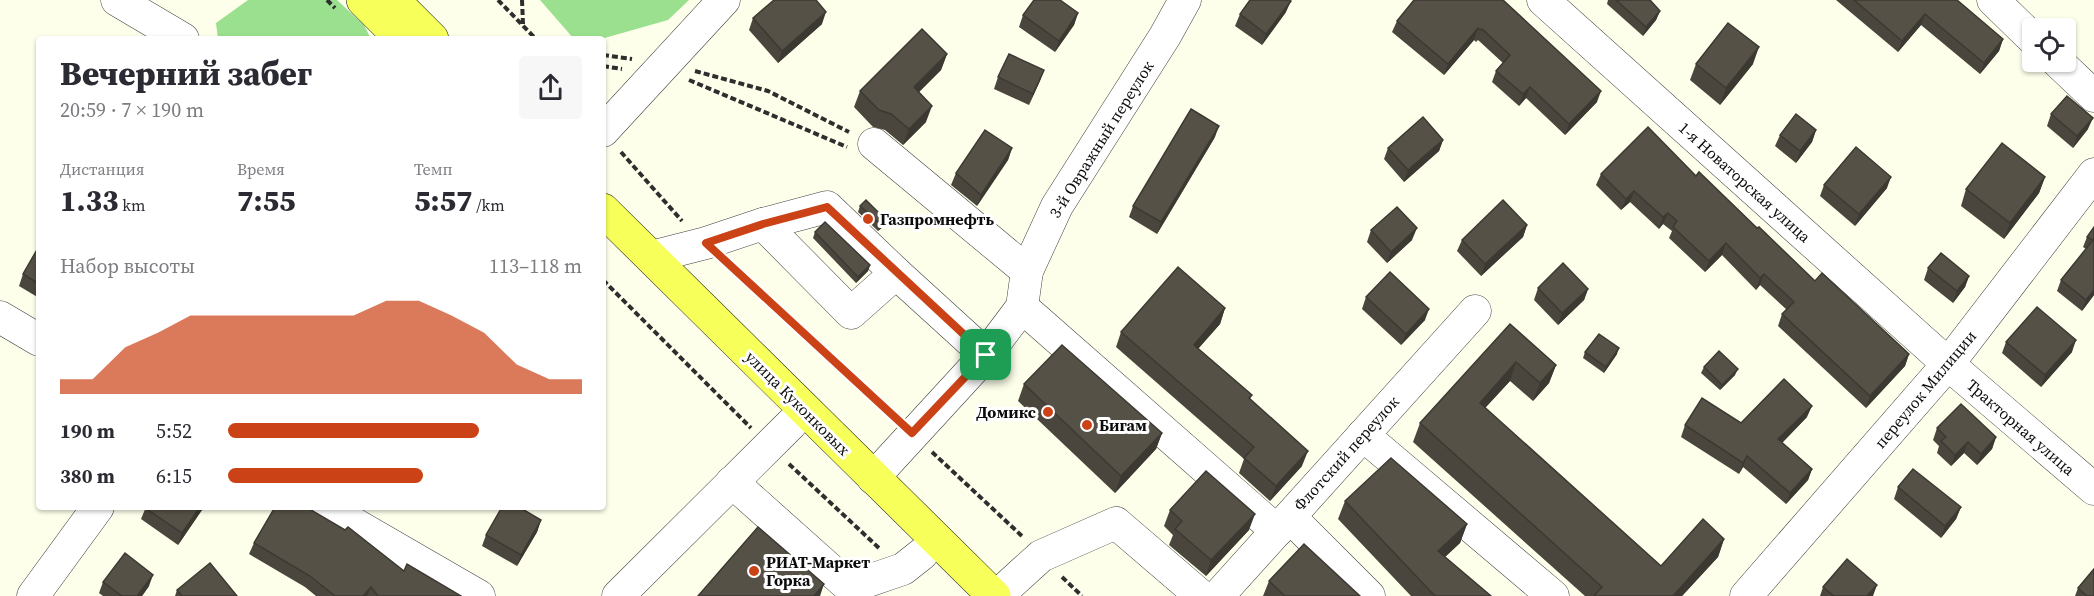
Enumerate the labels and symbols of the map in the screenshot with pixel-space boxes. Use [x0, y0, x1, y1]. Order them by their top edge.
street label: 3-й Овражный переулок [1044, 56, 1159, 222]
street label: 1-я Новаторская улица [1674, 117, 1816, 248]
place label: Газпромнефть [880, 208, 995, 230]
marker: Газпромнефть [861, 212, 875, 226]
street label: переулок Милиции [1869, 325, 1981, 453]
pin [960, 329, 1011, 380]
street label: улица Куконковых [741, 346, 856, 461]
street label: Тракторная улица [1962, 374, 2080, 481]
street label: Флотский переулок [1288, 391, 1404, 515]
place label: Домикс [976, 401, 1036, 423]
marker: Домикс [1041, 405, 1055, 419]
place label: Бигам [1099, 414, 1147, 436]
marker: Бигам [1080, 418, 1094, 432]
place label: РИАТ-Маркет Горка [766, 551, 870, 591]
marker: РИАТ-Маркет Горка [747, 564, 761, 578]

